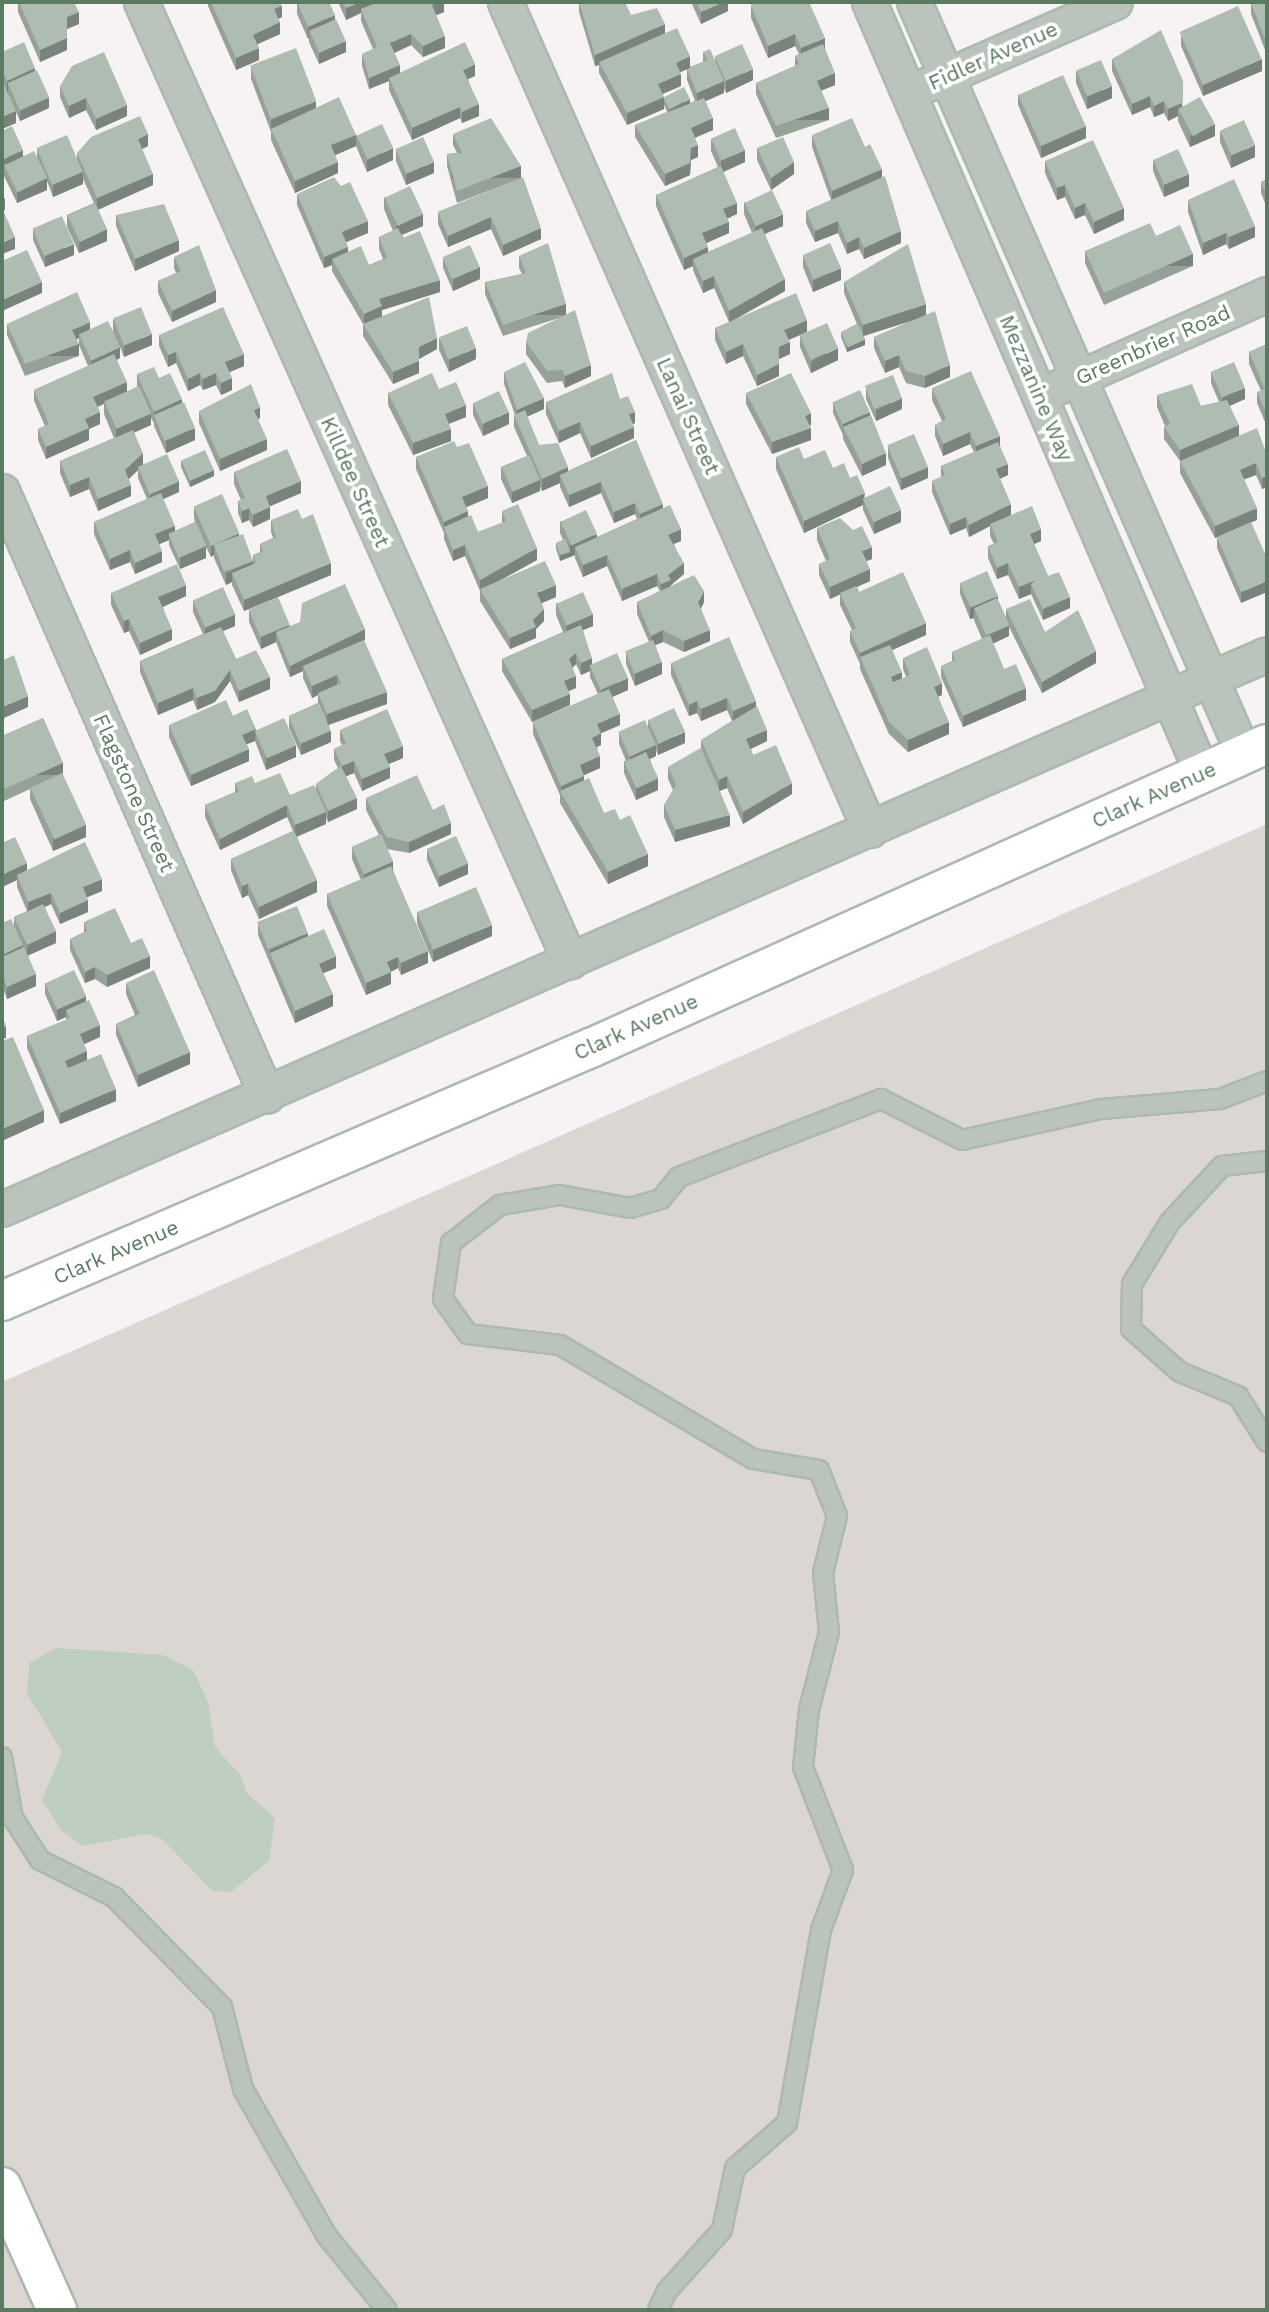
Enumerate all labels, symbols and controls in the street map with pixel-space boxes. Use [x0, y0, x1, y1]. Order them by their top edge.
street label: Fidler Avenue [924, 16, 1062, 96]
street label: Greenbrier Road [1072, 300, 1234, 390]
street label: Mezzanine Way [994, 311, 1078, 465]
street label: Lanai Street [651, 354, 725, 478]
street label: Killdee Street [315, 413, 395, 551]
street label: Flagstone Street [88, 710, 180, 876]
street label: Clark Avenue [1087, 756, 1221, 834]
street label: Clark Avenue [569, 988, 703, 1066]
street label: Clark Avenue [49, 1214, 183, 1290]

